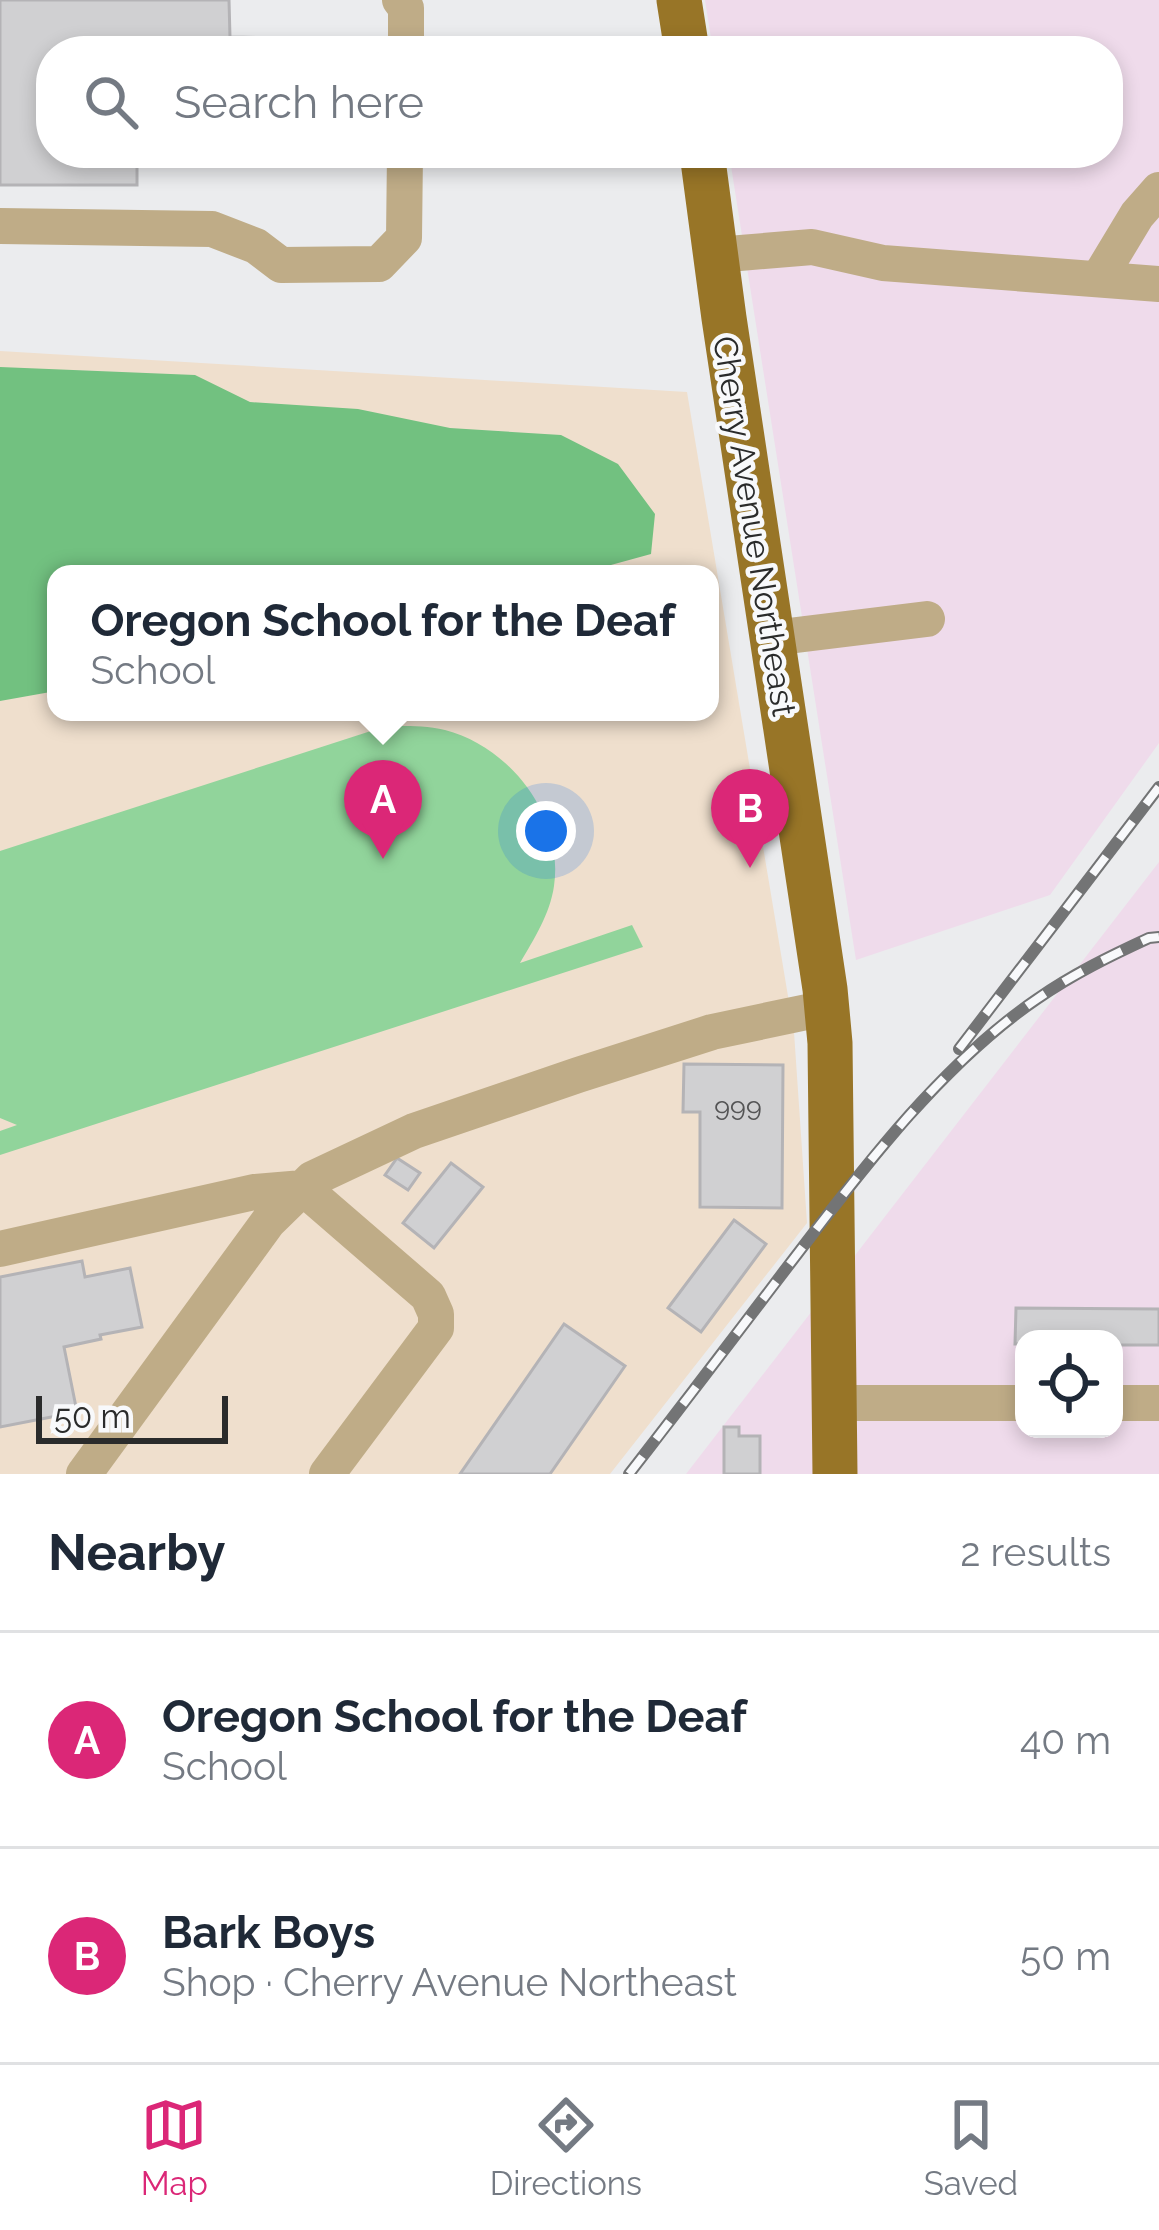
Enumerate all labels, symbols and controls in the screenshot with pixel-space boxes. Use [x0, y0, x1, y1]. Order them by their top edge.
search box [36, 36, 1123, 168]
icon: search [78, 69, 144, 135]
text: Search here [174, 76, 424, 129]
street label: Cherry Avenue Northeast [705, 333, 804, 719]
popup [47, 565, 719, 721]
text: Oregon School for the Deaf [91, 594, 675, 647]
text: School [91, 647, 215, 693]
pin: A [344, 760, 422, 859]
pin: B [711, 769, 789, 868]
your location [516, 801, 576, 861]
house number: 999 [714, 1091, 762, 1122]
map controls [1015, 1330, 1123, 1438]
button: locate [1015, 1330, 1123, 1438]
scale bar [36, 1390, 228, 1443]
text: 50 m [54, 1397, 131, 1436]
text: Nearby [48, 1522, 225, 1582]
text: 2 results [960, 1529, 1111, 1575]
text: Oregon School for the Deaf [162, 1690, 747, 1743]
text: A [74, 1717, 100, 1763]
text: 40 m [1020, 1717, 1111, 1763]
text: School [162, 1743, 287, 1789]
text: Bark Boys [162, 1906, 375, 1959]
text: B [74, 1933, 100, 1979]
text: 50 m [1020, 1933, 1111, 1979]
text: Shop · Cherry Avenue Northeast [162, 1959, 737, 2005]
tab: Map [141, 2092, 208, 2203]
tab: Directions [490, 2092, 642, 2203]
tab: Saved [924, 2092, 1018, 2203]

